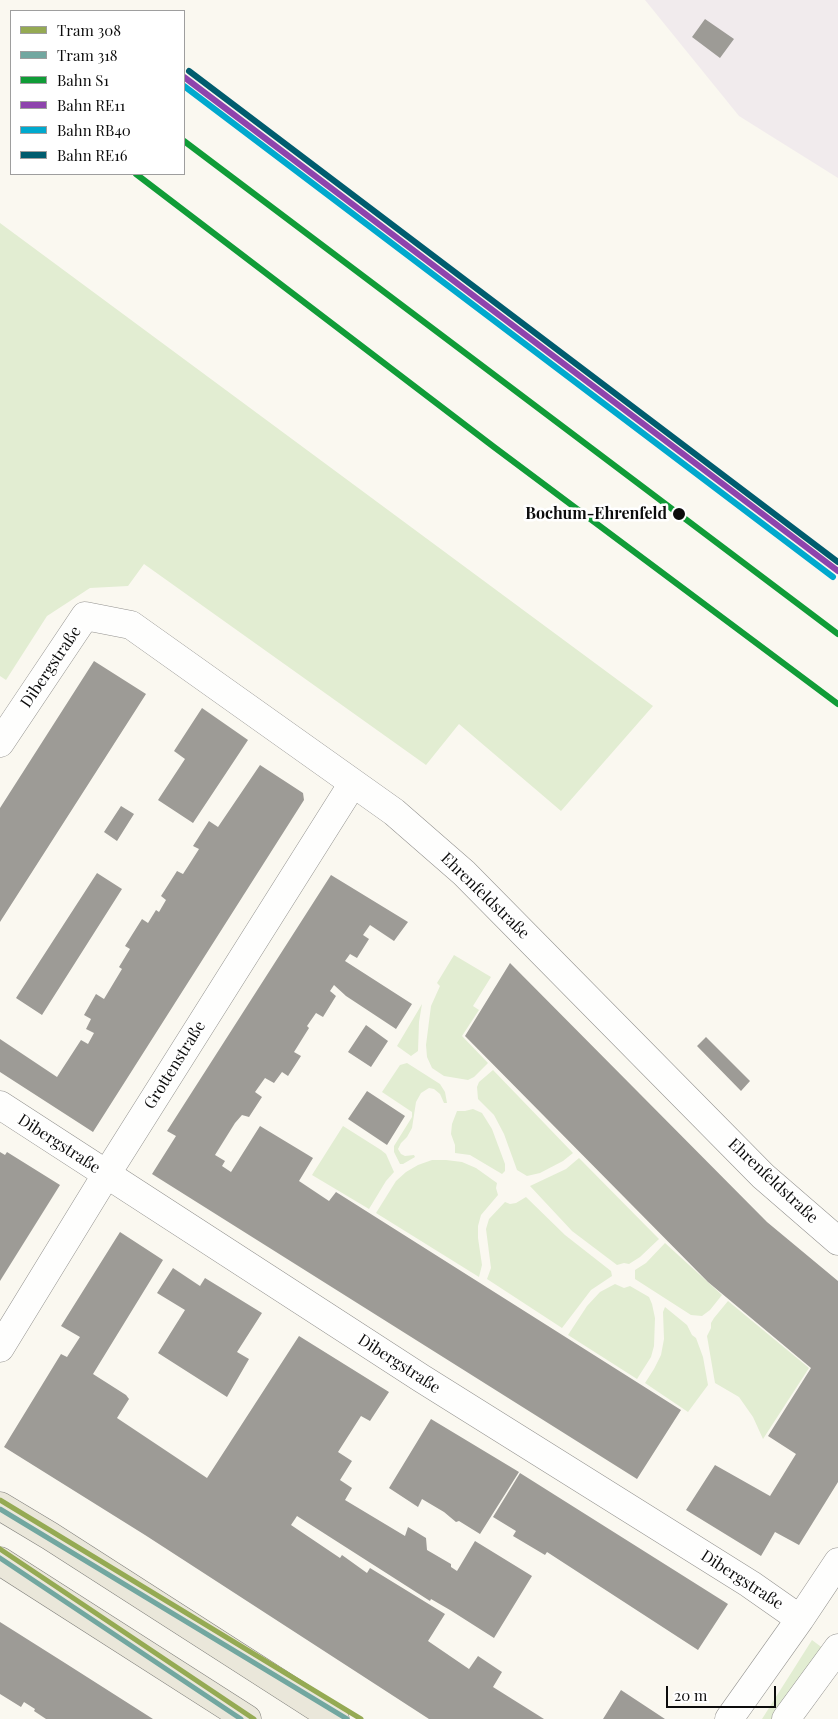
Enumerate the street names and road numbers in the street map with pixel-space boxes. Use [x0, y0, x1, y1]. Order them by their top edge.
street label: Dibergstraße [17, 623, 85, 711]
street label: Ehrenfeldstraße [437, 849, 533, 943]
street label: Grottenstraße [140, 1017, 210, 1113]
street label: Dibergstraße [14, 1110, 104, 1178]
street label: Ehrenfeldstraße [724, 1134, 822, 1228]
street label: Dibergstraße [354, 1330, 444, 1398]
street label: Dibergstraße [697, 1546, 787, 1614]

